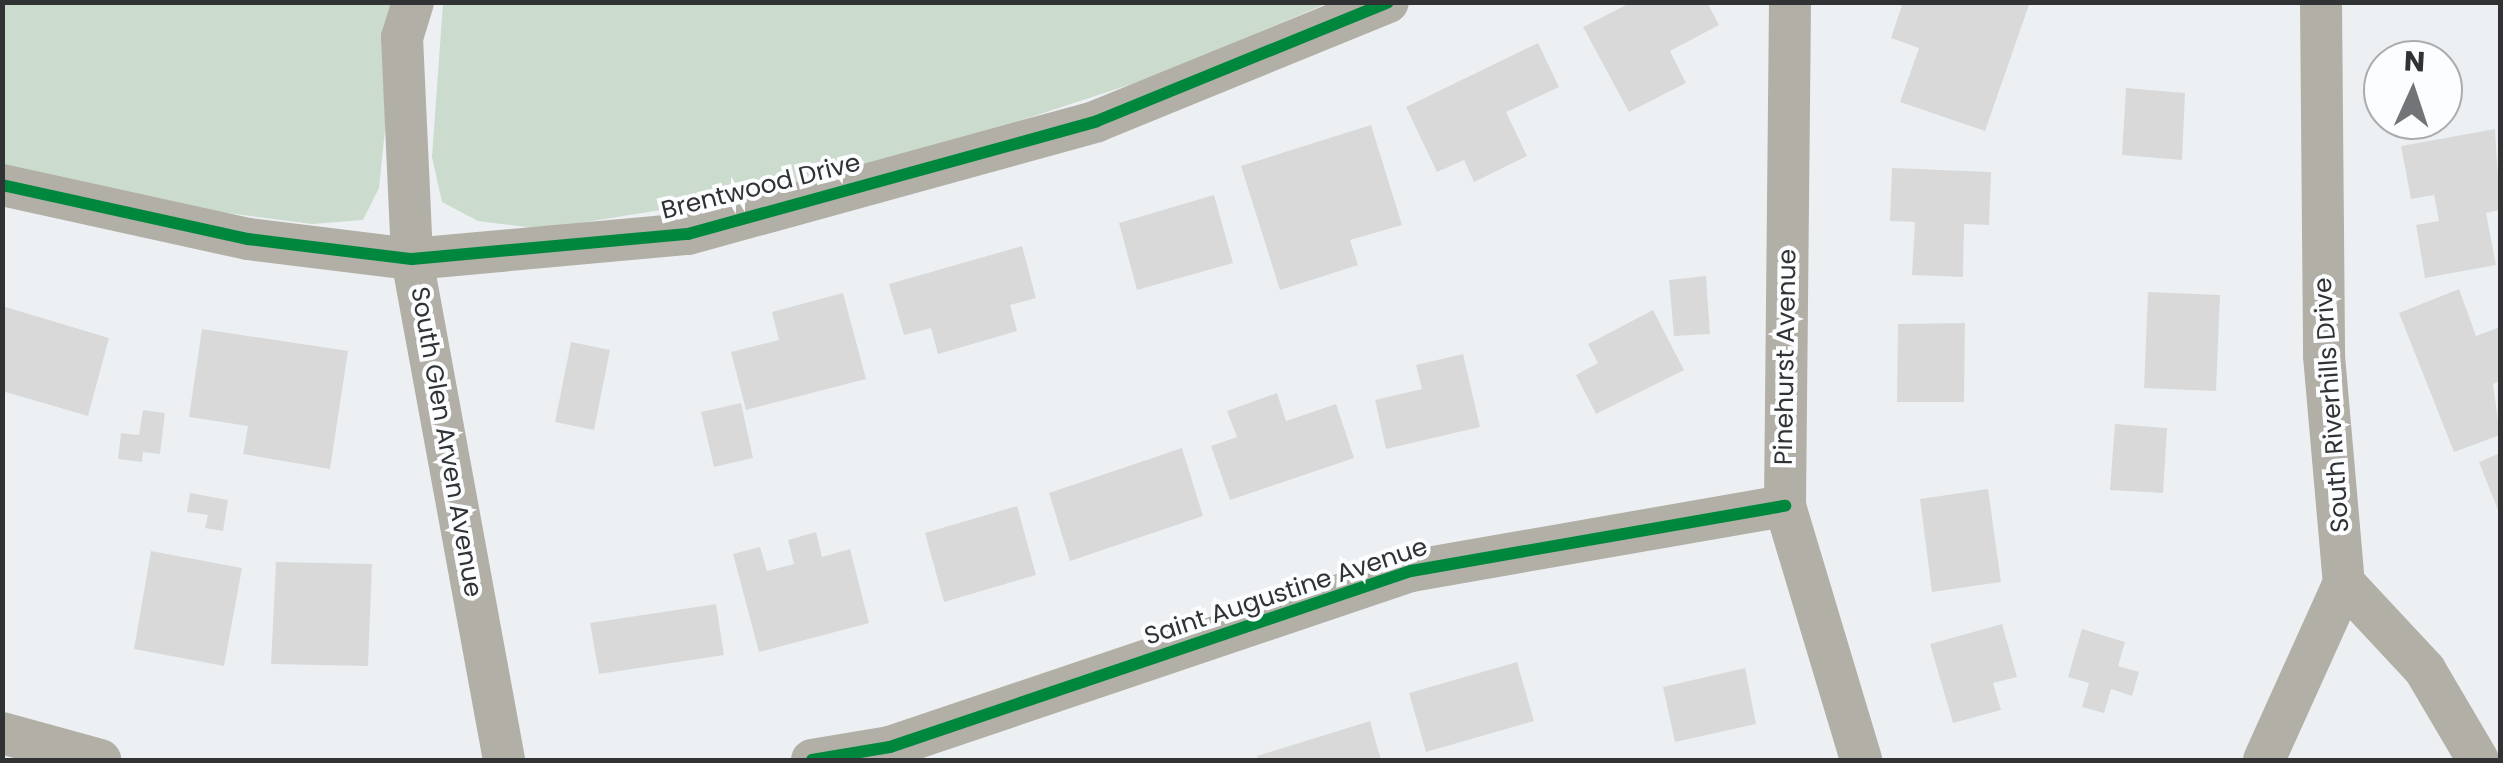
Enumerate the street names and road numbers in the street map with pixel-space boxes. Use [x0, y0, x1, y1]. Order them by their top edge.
street label: Brentwood Drive [658, 148, 864, 226]
street label: Pinehurst Avenue [1769, 249, 1803, 465]
street label: South Riverhills Drive [2308, 277, 2356, 533]
street label: South Glen Arven Avenue [404, 285, 488, 599]
street label: Saint Augustine Avenue [1141, 532, 1431, 652]

